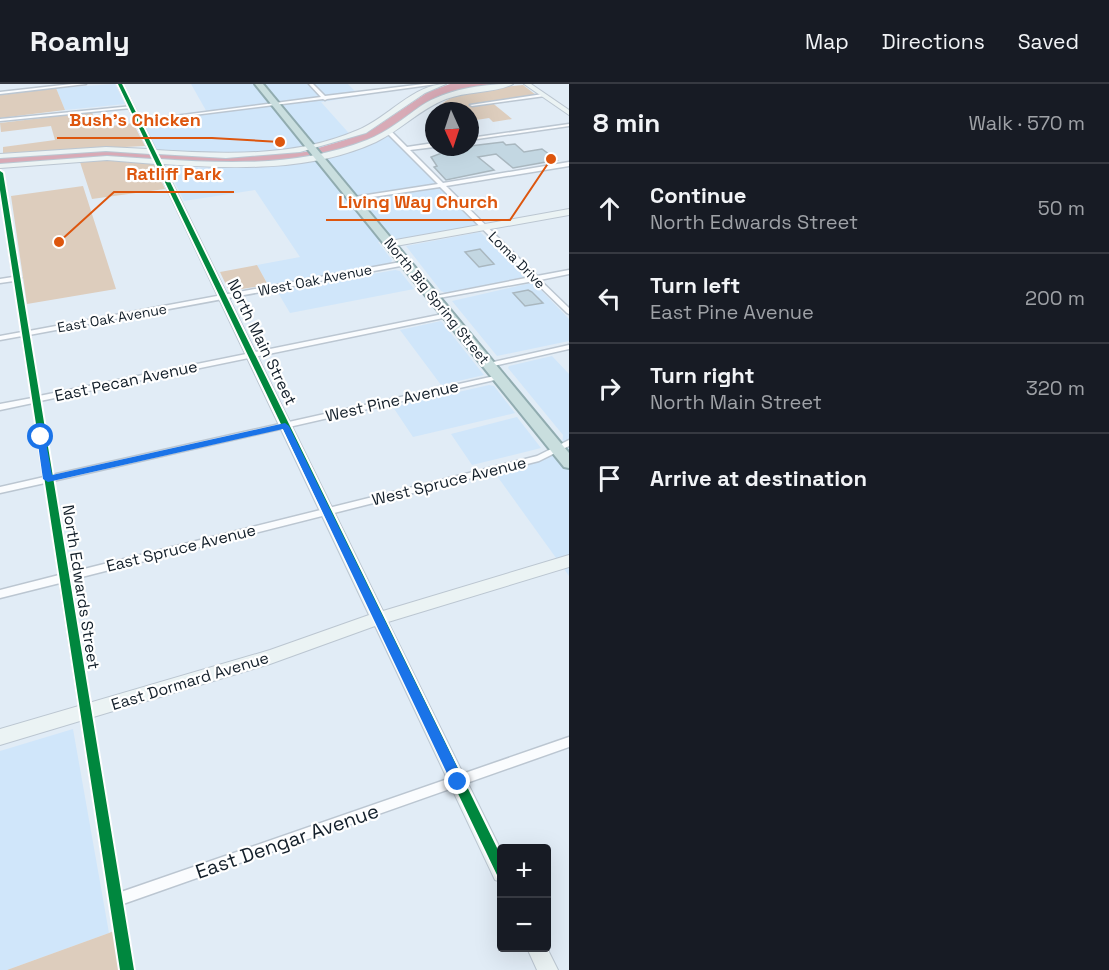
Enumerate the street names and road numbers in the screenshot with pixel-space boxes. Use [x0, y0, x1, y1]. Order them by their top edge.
street label: Loma Drive [485, 228, 549, 292]
street label: North Big Spring Street [380, 234, 494, 368]
street label: West Oak Avenue [257, 260, 373, 300]
street label: North Main Street [222, 276, 302, 408]
street label: East Oak Avenue [56, 300, 168, 336]
street label: East Pecan Avenue [53, 356, 199, 406]
street label: West Pine Avenue [323, 375, 461, 427]
street label: West Spruce Avenue [370, 452, 528, 510]
street label: North Edwards Street [58, 503, 104, 671]
street label: East Spruce Avenue [104, 519, 258, 577]
street label: East Dormard Avenue [109, 647, 271, 715]
street label: East Dengar Avenue [192, 797, 382, 885]

